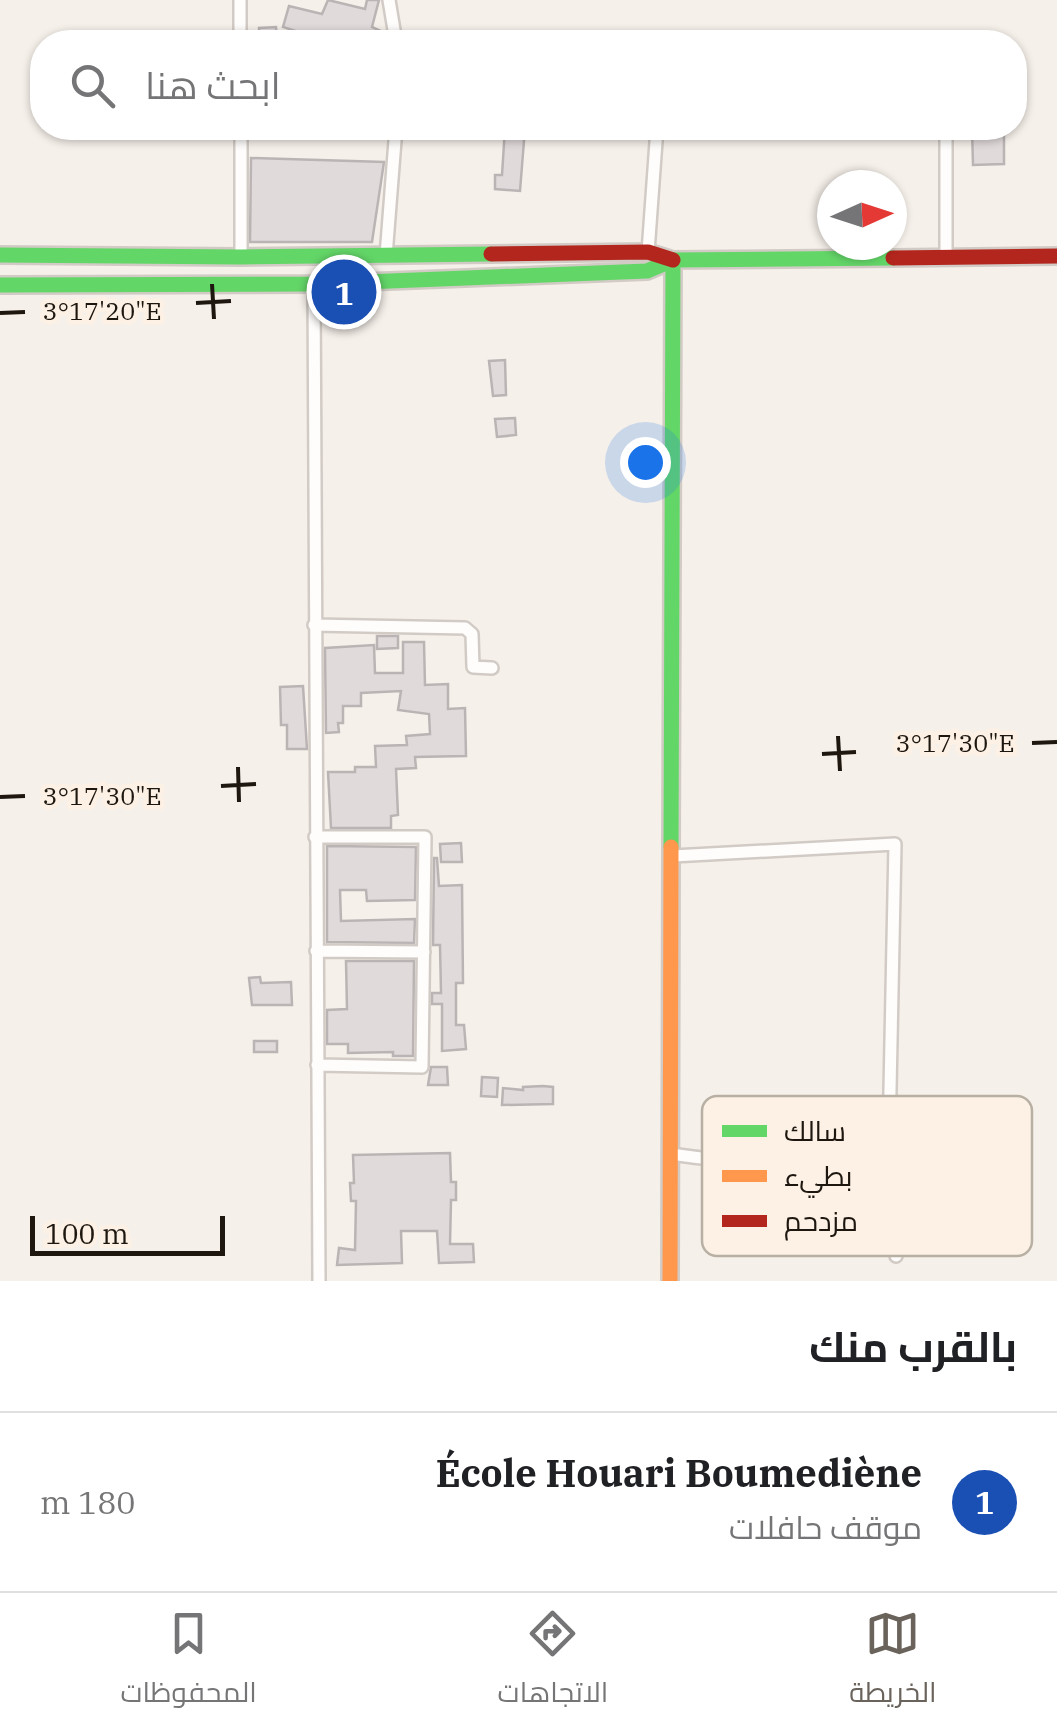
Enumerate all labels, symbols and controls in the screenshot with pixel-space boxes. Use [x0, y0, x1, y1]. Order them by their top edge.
search box [30, 30, 1027, 140]
icon: search [65, 58, 120, 113]
text: ابحث هنا [145, 60, 281, 109]
north arrow [817, 170, 907, 260]
pin: 1 [312, 254, 376, 330]
text: 3°17'20"E [42, 294, 162, 327]
your location [620, 437, 671, 488]
text: 3°17'30"E [895, 726, 1015, 759]
text: 3°17'30"E [42, 779, 162, 812]
legend [702, 1096, 1032, 1256]
text: سالك [784, 1112, 846, 1149]
text: بطيء [784, 1157, 852, 1198]
text: مزدحم [784, 1202, 858, 1241]
scale bar [30, 1211, 225, 1256]
text: 100 m [45, 1215, 129, 1252]
text: بالقرب منك [809, 1319, 1017, 1374]
text: École Houari Boumediène [436, 1448, 922, 1497]
text: 180 m [40, 1481, 136, 1523]
text: 1 [975, 1481, 994, 1523]
text: موقف حافلات [729, 1506, 922, 1548]
tab: المحفوظات [120, 1606, 257, 1718]
tab: الاتجاهات [498, 1606, 608, 1718]
tab: الخريطة [849, 1606, 937, 1718]

